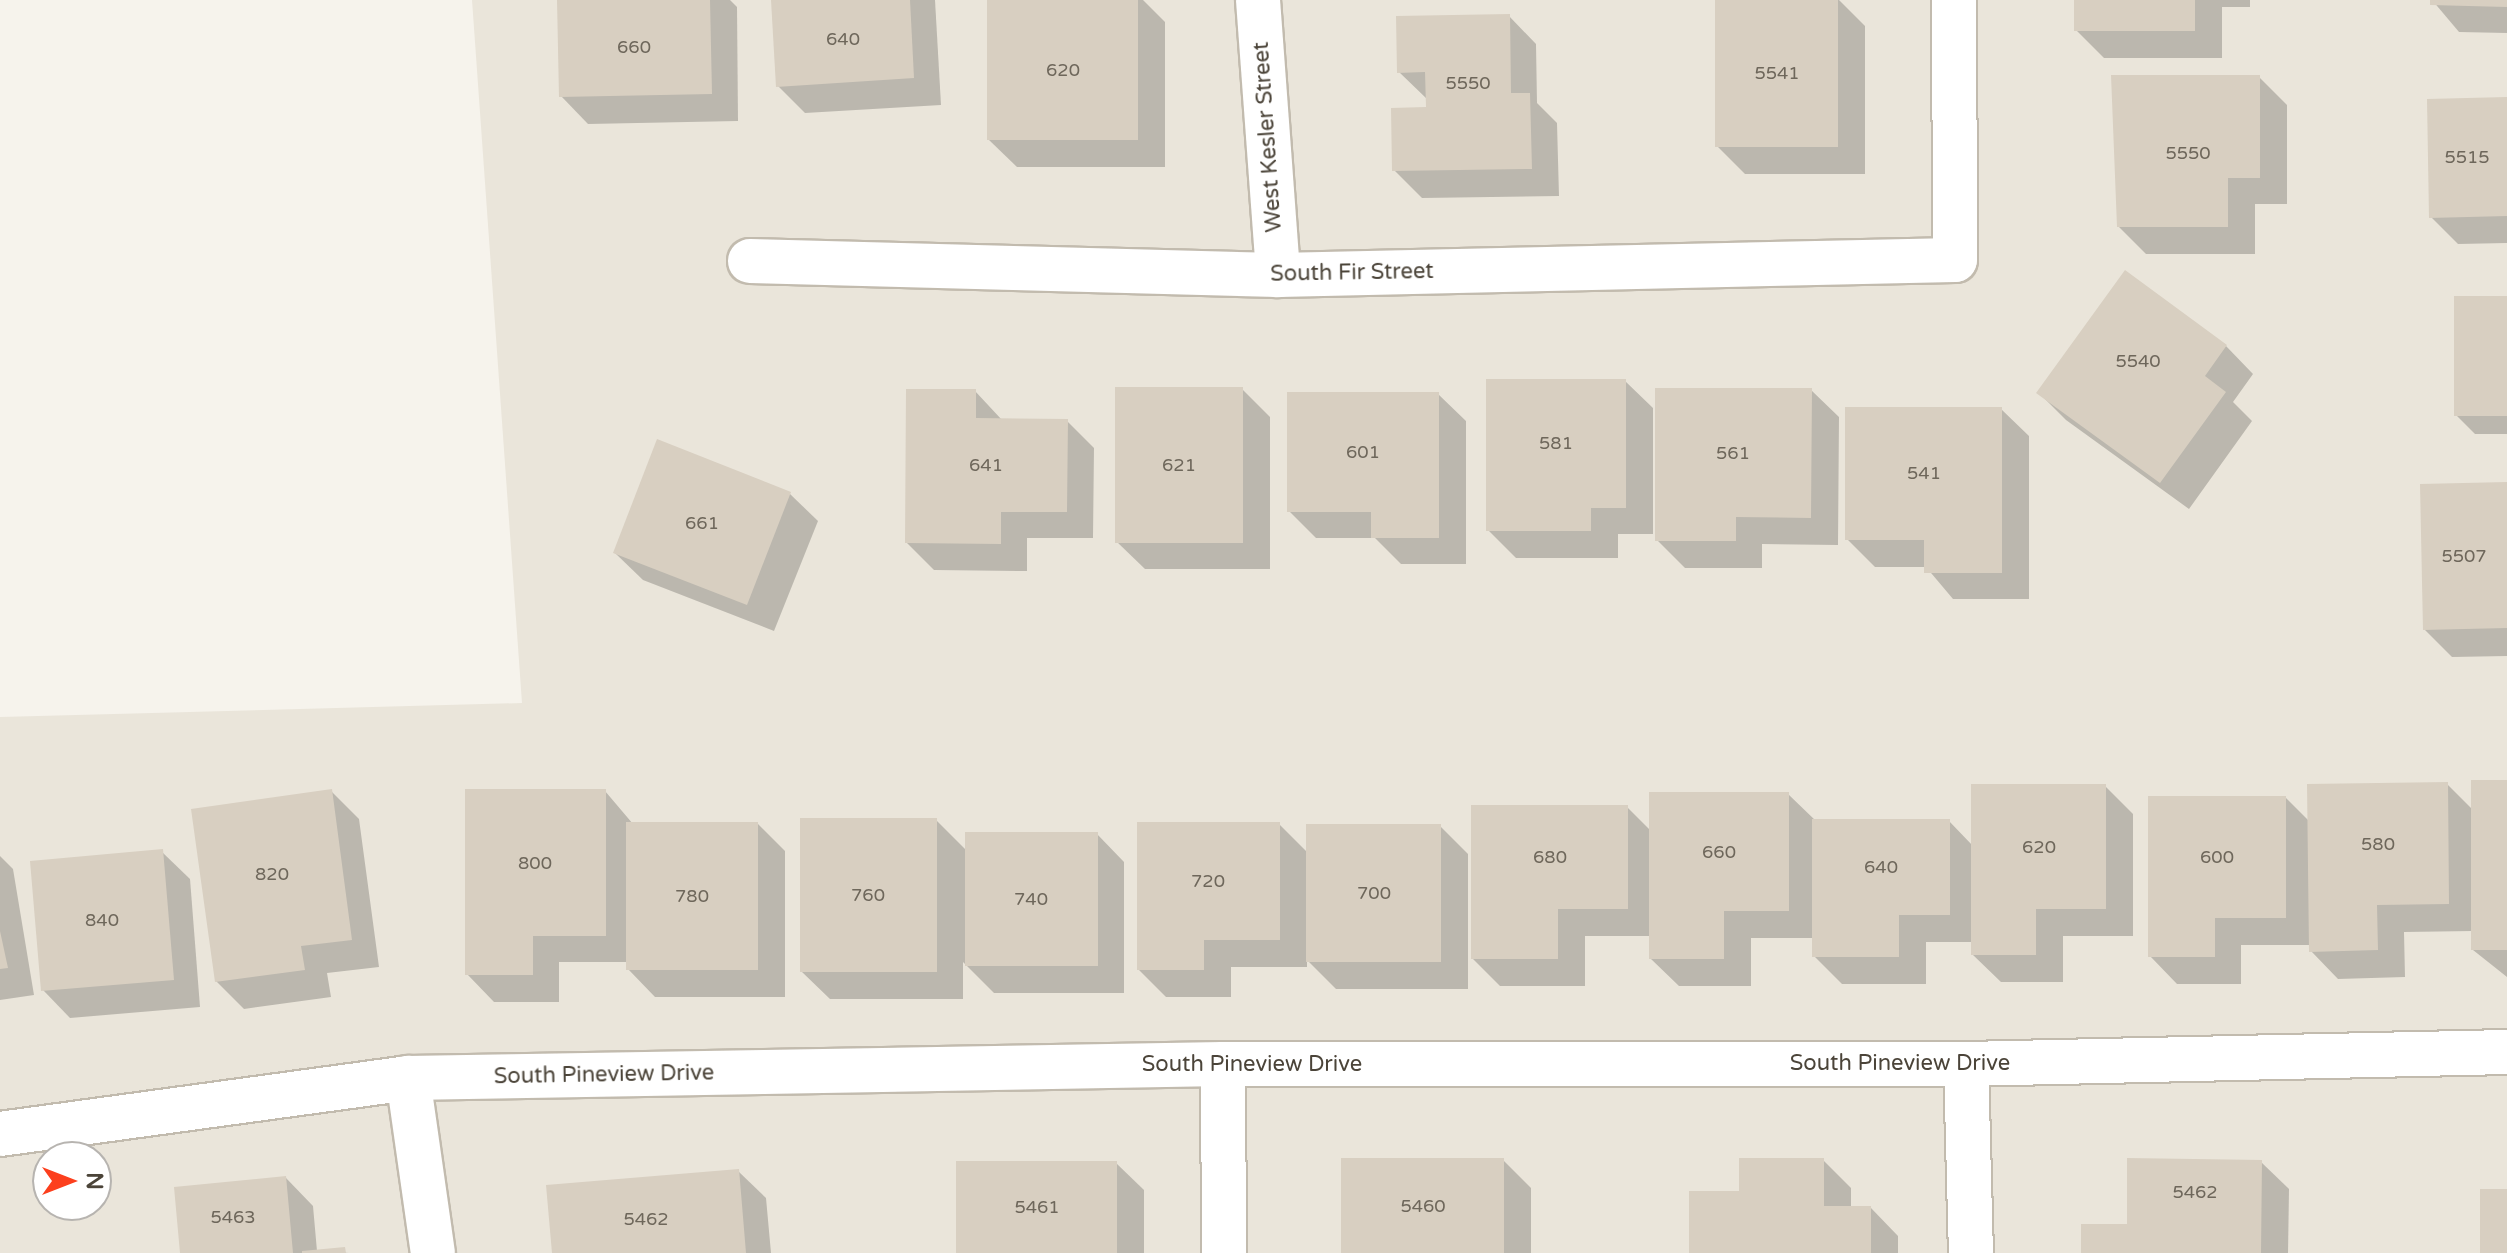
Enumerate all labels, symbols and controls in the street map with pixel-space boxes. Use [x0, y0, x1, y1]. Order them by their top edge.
house number: 640 [826, 28, 860, 50]
house number: 660 [617, 36, 651, 58]
street label: West Kesler Street [1248, 41, 1288, 233]
house number: 620 [1046, 59, 1080, 81]
house number: 5541 [1754, 62, 1800, 84]
house number: 5550 [1445, 72, 1491, 94]
house number: 5550 [2165, 142, 2211, 164]
house number: 5515 [2444, 146, 2490, 168]
street label: South Fir Street [1270, 258, 1434, 288]
house number: 5540 [2115, 350, 2161, 372]
house number: 581 [1539, 432, 1573, 454]
house number: 601 [1346, 441, 1380, 463]
house number: 561 [1716, 442, 1750, 464]
house number: 641 [969, 454, 1003, 476]
house number: 621 [1162, 454, 1196, 476]
house number: 541 [1907, 462, 1941, 484]
house number: 661 [685, 512, 719, 534]
house number: 5507 [2441, 545, 2487, 567]
house number: 580 [2361, 833, 2395, 855]
house number: 620 [2022, 836, 2056, 858]
house number: 660 [1702, 841, 1736, 863]
house number: 680 [1533, 846, 1567, 868]
house number: 600 [2200, 846, 2234, 868]
house number: 800 [518, 852, 552, 874]
house number: 640 [1864, 856, 1898, 878]
house number: 820 [255, 863, 289, 885]
house number: 720 [1191, 870, 1225, 892]
house number: 700 [1357, 882, 1391, 904]
house number: 760 [851, 884, 885, 906]
house number: 780 [675, 885, 709, 907]
house number: 740 [1014, 888, 1048, 910]
house number: 840 [85, 909, 119, 931]
street label: South Pineview Drive [1790, 1051, 2010, 1077]
street label: South Pineview Drive [1142, 1052, 1362, 1078]
street label: South Pineview Drive [494, 1060, 714, 1090]
north arrow [32, 1141, 112, 1221]
text: N [81, 1172, 107, 1190]
house number: 5462 [2172, 1181, 2218, 1203]
house number: 5460 [1400, 1195, 1446, 1217]
house number: 5461 [1014, 1196, 1060, 1218]
house number: 5463 [210, 1206, 256, 1228]
house number: 5462 [623, 1208, 669, 1230]

